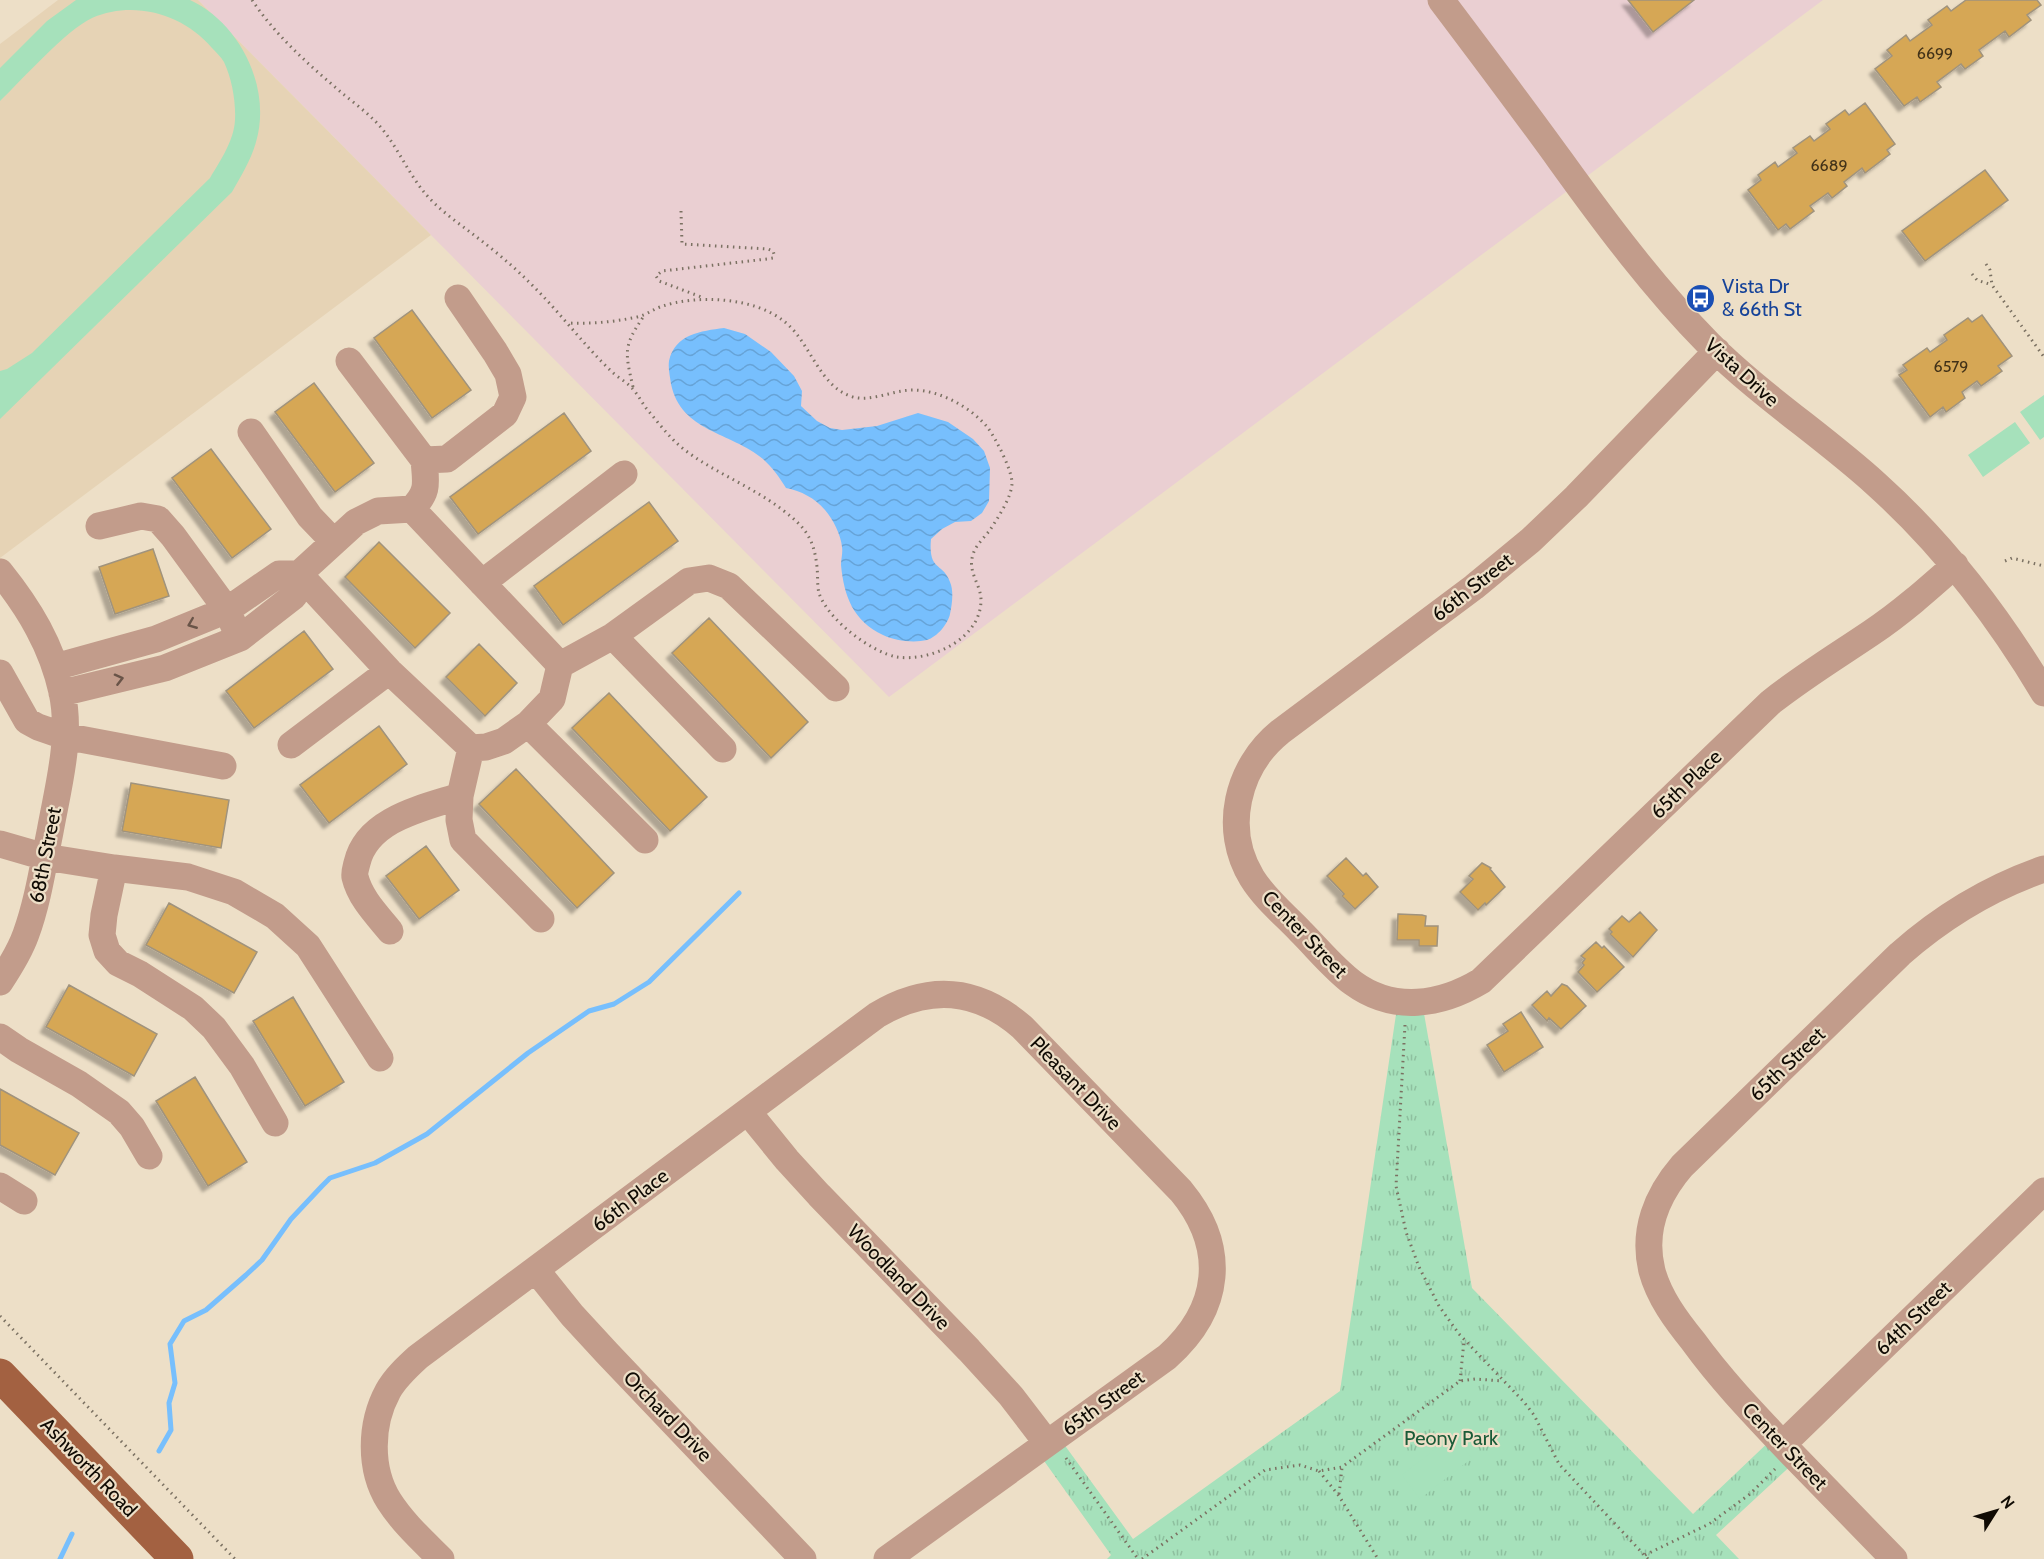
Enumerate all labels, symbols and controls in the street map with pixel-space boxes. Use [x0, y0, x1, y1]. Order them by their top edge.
house number: 6699 [1917, 44, 1953, 63]
house number: 6689 [1811, 156, 1847, 175]
place label: Vista Dr & 66th St [1722, 274, 1802, 321]
bus stop icon: Vista Dr & 66th St [1685, 282, 1717, 314]
street label: Vista Drive [1700, 333, 1784, 411]
house number: 6579 [1934, 357, 1968, 376]
street label: 66th Street [1427, 548, 1517, 626]
one-way arrow [187, 617, 198, 629]
one-way arrow [114, 674, 124, 687]
street label: 65th Place [1646, 744, 1726, 824]
street label: 68th Street [24, 805, 66, 905]
street label: Center Street [1257, 885, 1353, 983]
street label: 65th Street [1744, 1022, 1830, 1106]
street label: Pleasant Drive [1025, 1031, 1127, 1135]
street label: 66th Place [587, 1163, 673, 1237]
street label: Woodland Drive [843, 1219, 955, 1335]
street label: 64th Street [1870, 1276, 1956, 1360]
street label: Orchard Drive [619, 1365, 717, 1467]
street label: 65th Street [1057, 1365, 1149, 1441]
street label: Center Street [1737, 1397, 1833, 1495]
street label: Ashworth Road [36, 1412, 142, 1522]
park label: Peony Park [1404, 1426, 1498, 1450]
north arrow [1966, 1481, 2026, 1541]
text: N [1997, 1492, 2019, 1513]

